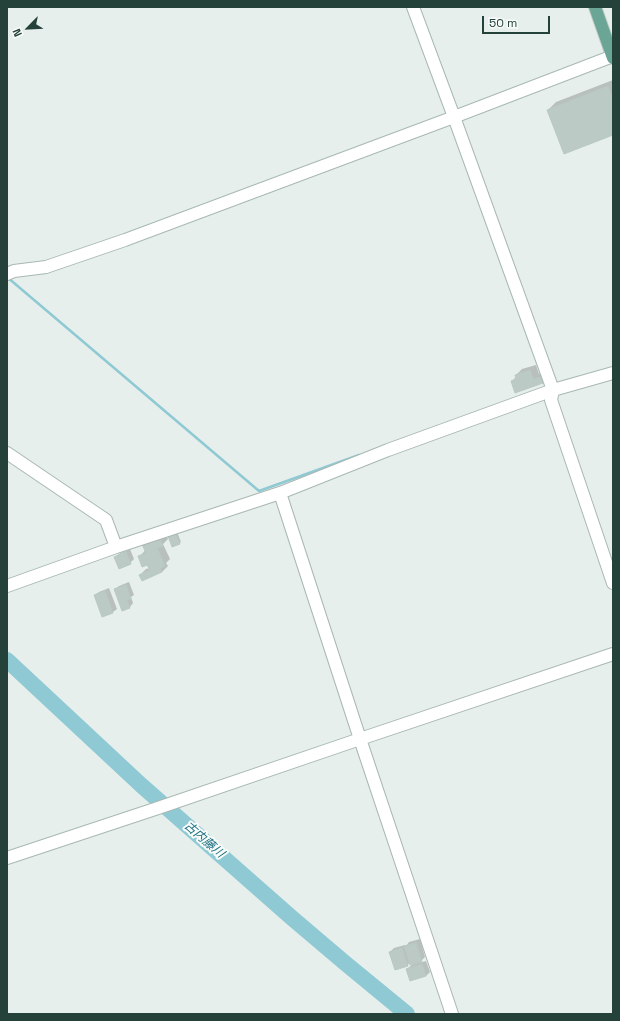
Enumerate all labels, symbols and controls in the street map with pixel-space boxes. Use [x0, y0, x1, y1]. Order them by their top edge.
north arrow [8, 8, 48, 48]
scale bar [484, 8, 552, 34]
text: 50 m [489, 15, 517, 31]
text: N [9, 27, 25, 39]
water label: 古内藤川 [181, 819, 227, 861]

